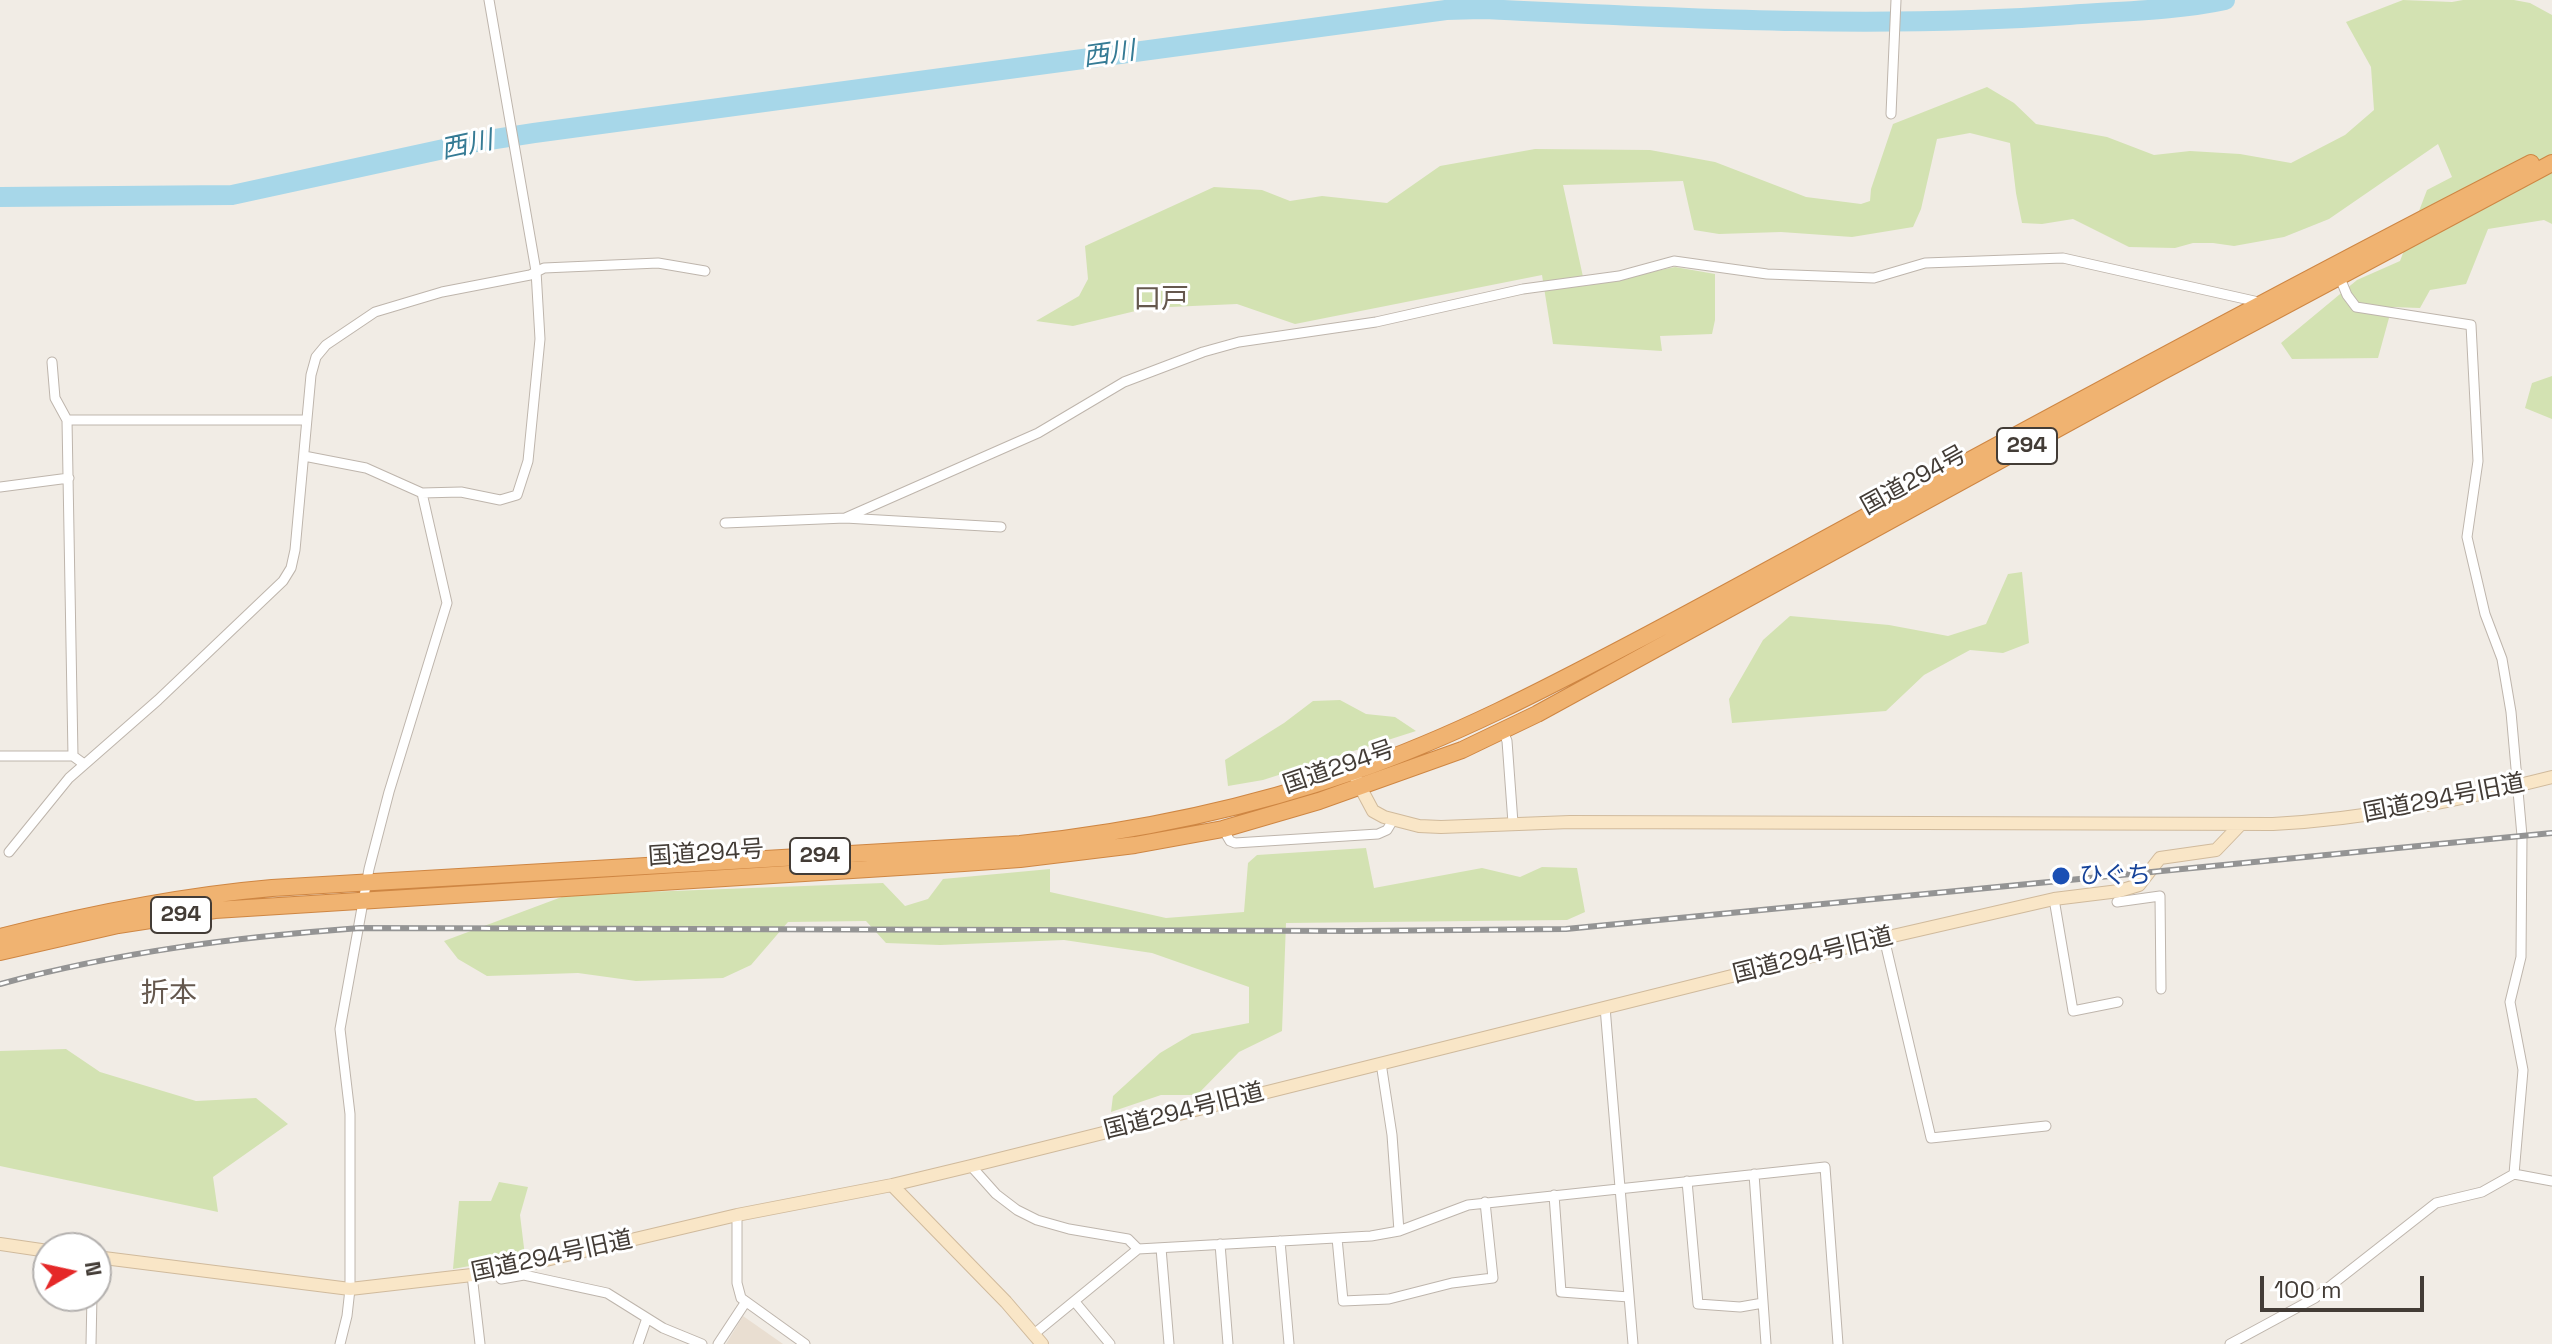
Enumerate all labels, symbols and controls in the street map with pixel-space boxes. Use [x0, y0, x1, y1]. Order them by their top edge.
water label: 西川 [1081, 36, 1137, 74]
water label: 西川 [438, 125, 496, 167]
district label: 口戸 [1133, 283, 1189, 317]
road number: 294 [1997, 428, 2057, 464]
street label: 国道294号 [1856, 440, 1972, 522]
street label: 国道294号 [1279, 735, 1399, 801]
street label: 国道294号旧道 [2361, 769, 2527, 829]
street label: 国道294号 [647, 836, 765, 872]
road number: 294 [790, 838, 850, 874]
place label: ひぐち [2079, 862, 2151, 890]
marker: ひぐち [2050, 865, 2072, 887]
road number: 294 [151, 897, 211, 933]
street label: 国道294号旧道 [1730, 922, 1896, 990]
district label: 折本 [141, 977, 197, 1011]
street label: 国道294号旧道 [1101, 1078, 1267, 1146]
street label: 国道294号旧道 [469, 1226, 635, 1288]
north arrow [32, 1232, 112, 1312]
text: N [79, 1259, 109, 1278]
scale bar [2264, 1260, 2428, 1310]
text: 100 m [2274, 1274, 2342, 1305]

